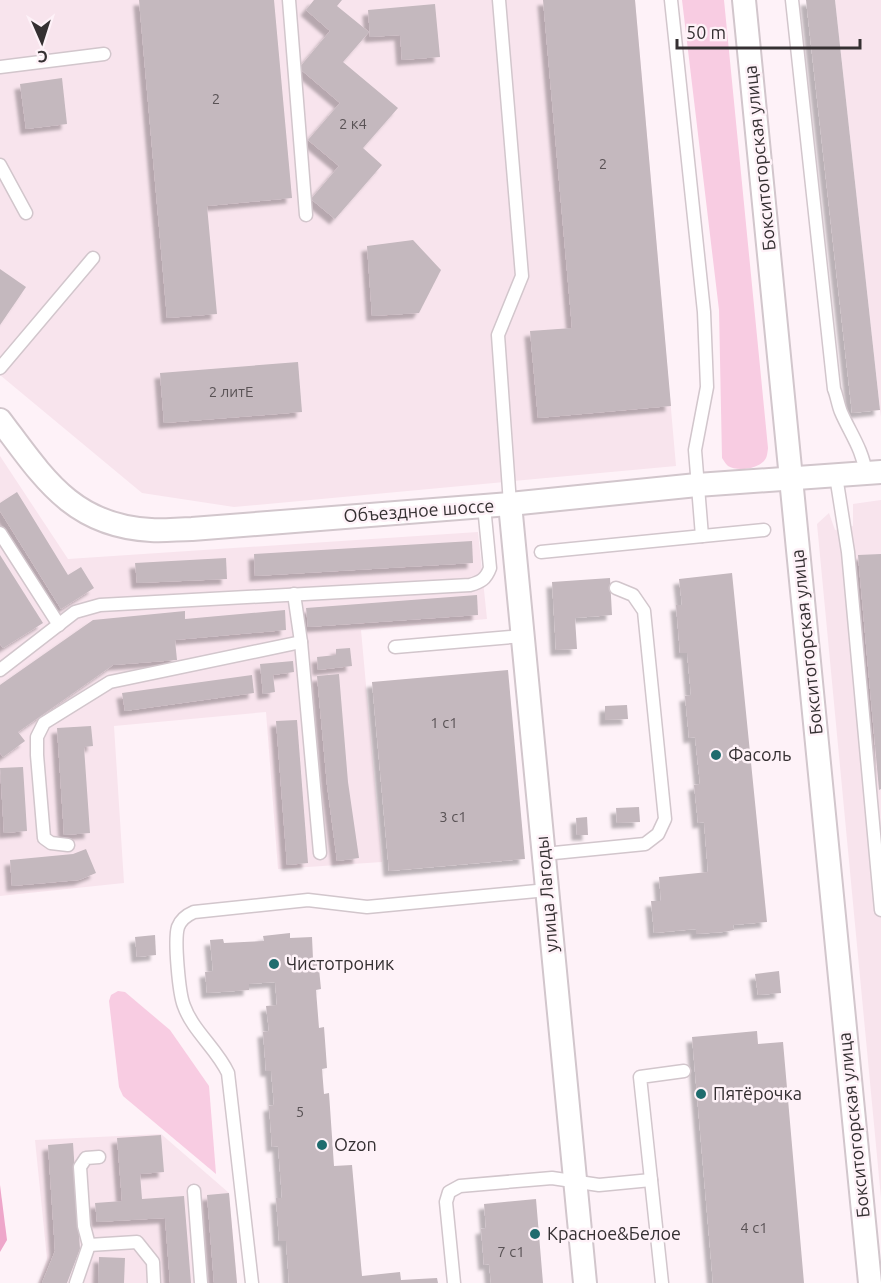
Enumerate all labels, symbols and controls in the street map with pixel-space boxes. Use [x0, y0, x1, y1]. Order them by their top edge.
north arrow [12, 12, 72, 72]
scale bar [677, 12, 860, 50]
text: 50 m [686, 22, 726, 42]
text: С [37, 48, 48, 66]
street label: Бокситогорская улица [739, 64, 779, 252]
house number: 2 [212, 90, 220, 107]
house number: 2 к4 [339, 115, 367, 132]
house number: 2 [599, 155, 607, 172]
house number: 2 литЕ [209, 383, 253, 400]
street label: Объездное шоссе [343, 495, 495, 525]
street label: Бокситогорская улица [786, 548, 826, 736]
house number: 1 c1 [430, 714, 458, 731]
place label: Фасоль [728, 744, 791, 764]
marker: Фасоль [709, 748, 723, 762]
house number: 3 с1 [439, 808, 467, 825]
street label: улица Лагоды [531, 835, 561, 953]
place label: Чистотроник [286, 953, 394, 973]
marker: Чистотроник [267, 957, 281, 971]
street label: Бокситогорская улица [833, 1031, 873, 1219]
place label: Пятёрочка [713, 1083, 802, 1103]
marker: Пятёрочка [694, 1087, 708, 1101]
house number: 5 [296, 1103, 304, 1120]
place label: Ozon [334, 1134, 377, 1154]
marker: Ozon [315, 1138, 329, 1152]
house number: 4 с1 [740, 1219, 768, 1236]
place label: Красное&Белое [547, 1223, 681, 1243]
marker: Красное&Белое [528, 1227, 542, 1241]
house number: 7 с1 [497, 1243, 525, 1260]

